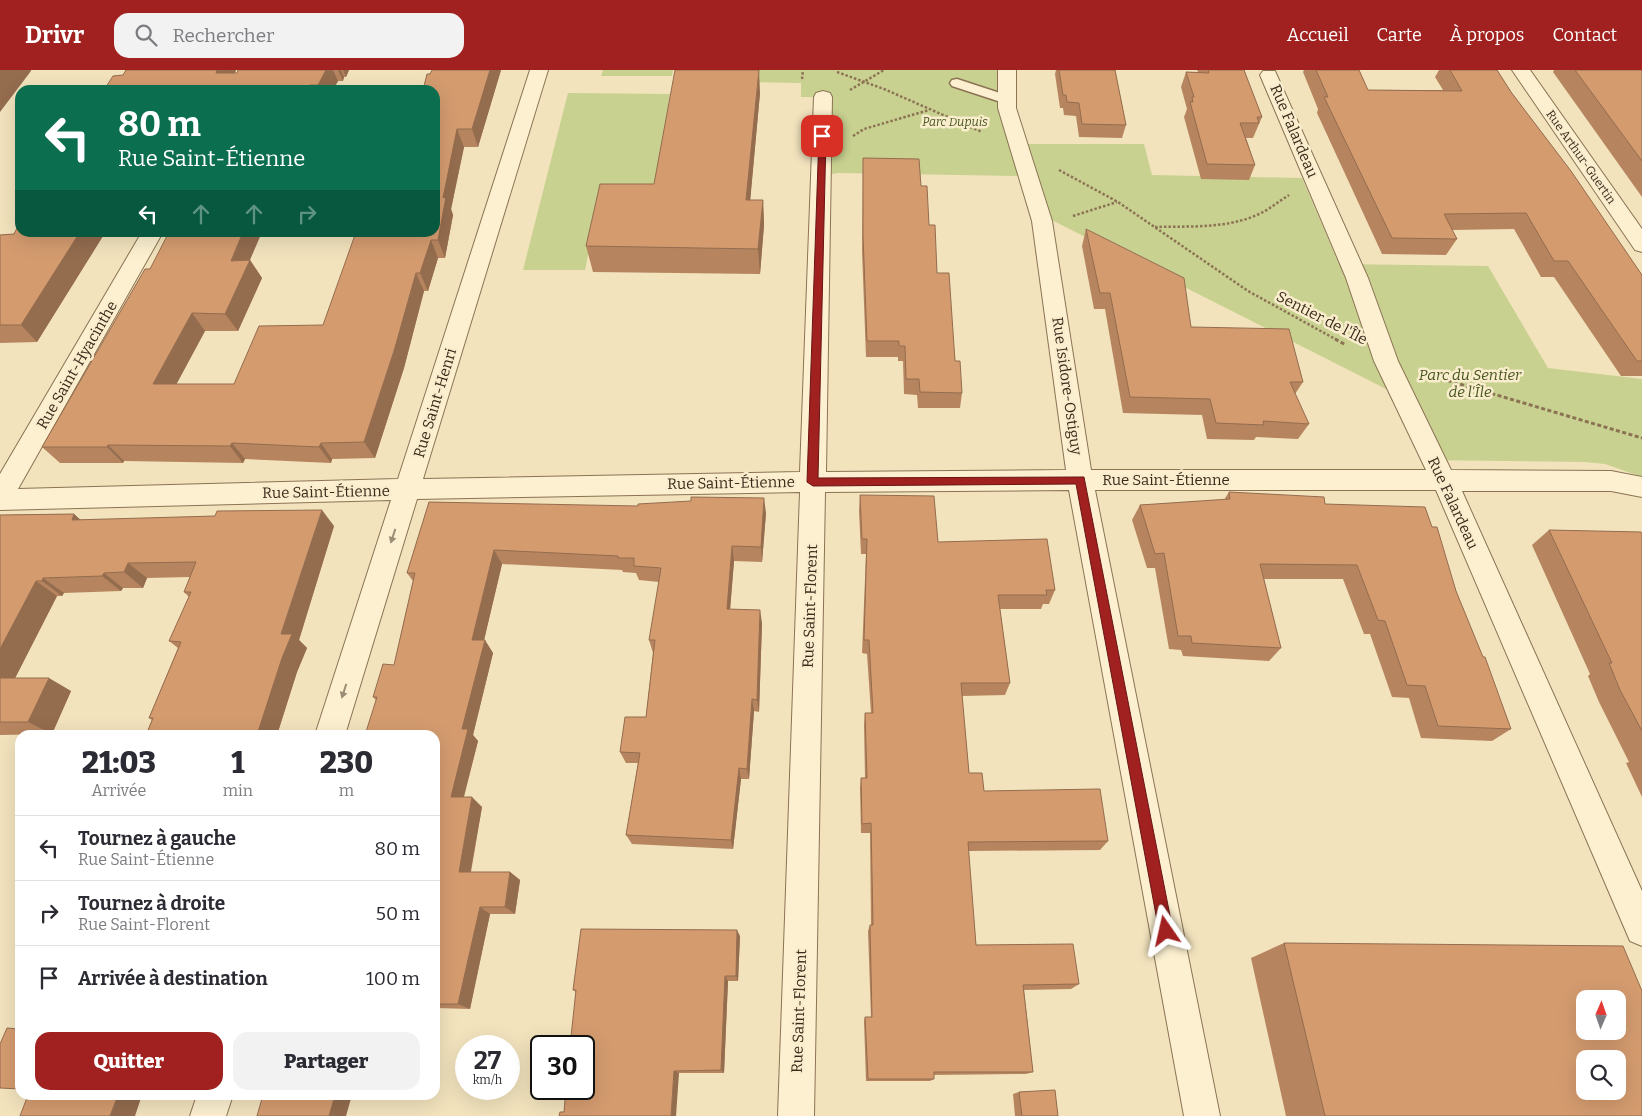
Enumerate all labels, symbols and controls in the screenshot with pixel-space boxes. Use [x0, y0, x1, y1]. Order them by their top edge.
search box [114, 13, 464, 58]
text: Drivr [25, 21, 84, 49]
icon: search [132, 21, 160, 49]
text: Rechercher [172, 24, 274, 47]
text: Accueil [1287, 24, 1349, 46]
text: Carte [1377, 24, 1422, 46]
text: À propos [1450, 24, 1524, 46]
text: Contact [1552, 24, 1617, 46]
street label: Rue Falardeau [1266, 82, 1322, 180]
text: 80 m [118, 103, 201, 145]
icon: left [35, 105, 100, 170]
street label: Rue Arthur-Guertin [1543, 107, 1619, 207]
pin [801, 115, 843, 157]
park label: Parc Dupuis [922, 115, 988, 129]
icon: arrive [808, 122, 836, 150]
text: Rue Saint-Étienne [118, 145, 305, 172]
icon: left [134, 200, 162, 228]
icon: ahead [187, 200, 215, 228]
icon: ahead [240, 200, 268, 228]
icon: right [293, 200, 321, 228]
street label: Sentier de l'Île [1274, 287, 1370, 349]
street label: Rue Saint-Hyacinthe [33, 298, 121, 432]
street label: Rue Isidore-Ostiguy [1048, 316, 1086, 456]
street label: Rue Saint-Henri [410, 346, 460, 460]
park label: Parc du Sentier de l'Île [1419, 366, 1522, 401]
street label: Rue Falardeau [1424, 454, 1482, 552]
street label: Rue Saint-Étienne [1102, 471, 1230, 489]
street label: Rue Saint-Étienne [667, 473, 795, 493]
street label: Rue Saint-Étienne [262, 482, 390, 502]
one-way arrow [389, 529, 397, 544]
street label: Rue Saint-Florent [799, 543, 821, 668]
one-way arrow [339, 684, 347, 699]
text: 21:03 [82, 745, 156, 781]
text: 1 [231, 745, 244, 781]
text: 230 [320, 745, 373, 781]
text: Arrivée [91, 781, 146, 800]
text: min [223, 781, 253, 800]
text: m [339, 781, 354, 800]
text: Tournez à gauche [78, 827, 236, 850]
icon: left [35, 834, 63, 862]
text: 80 m [374, 837, 420, 860]
text: Rue Saint-Étienne [78, 850, 214, 869]
text: Tournez à droite [78, 892, 225, 915]
icon: right [35, 899, 63, 927]
text: 50 m [376, 902, 420, 925]
position arrow [1139, 904, 1191, 956]
text: Rue Saint-Florent [78, 915, 210, 934]
street label: Rue Saint-Florent [788, 948, 810, 1073]
icon: arrive [35, 964, 63, 992]
text: Arrivée à destination [78, 967, 268, 990]
text: 100 m [366, 967, 420, 990]
north arrow [1576, 990, 1626, 1040]
map controls [1576, 990, 1626, 1100]
button: Quitter [35, 1032, 223, 1090]
button: Partager [233, 1032, 420, 1090]
speed limit sign: 30 [530, 1035, 595, 1100]
text: 27 [474, 1046, 501, 1076]
button: search [1576, 1050, 1626, 1100]
text: km/h [473, 1073, 502, 1087]

